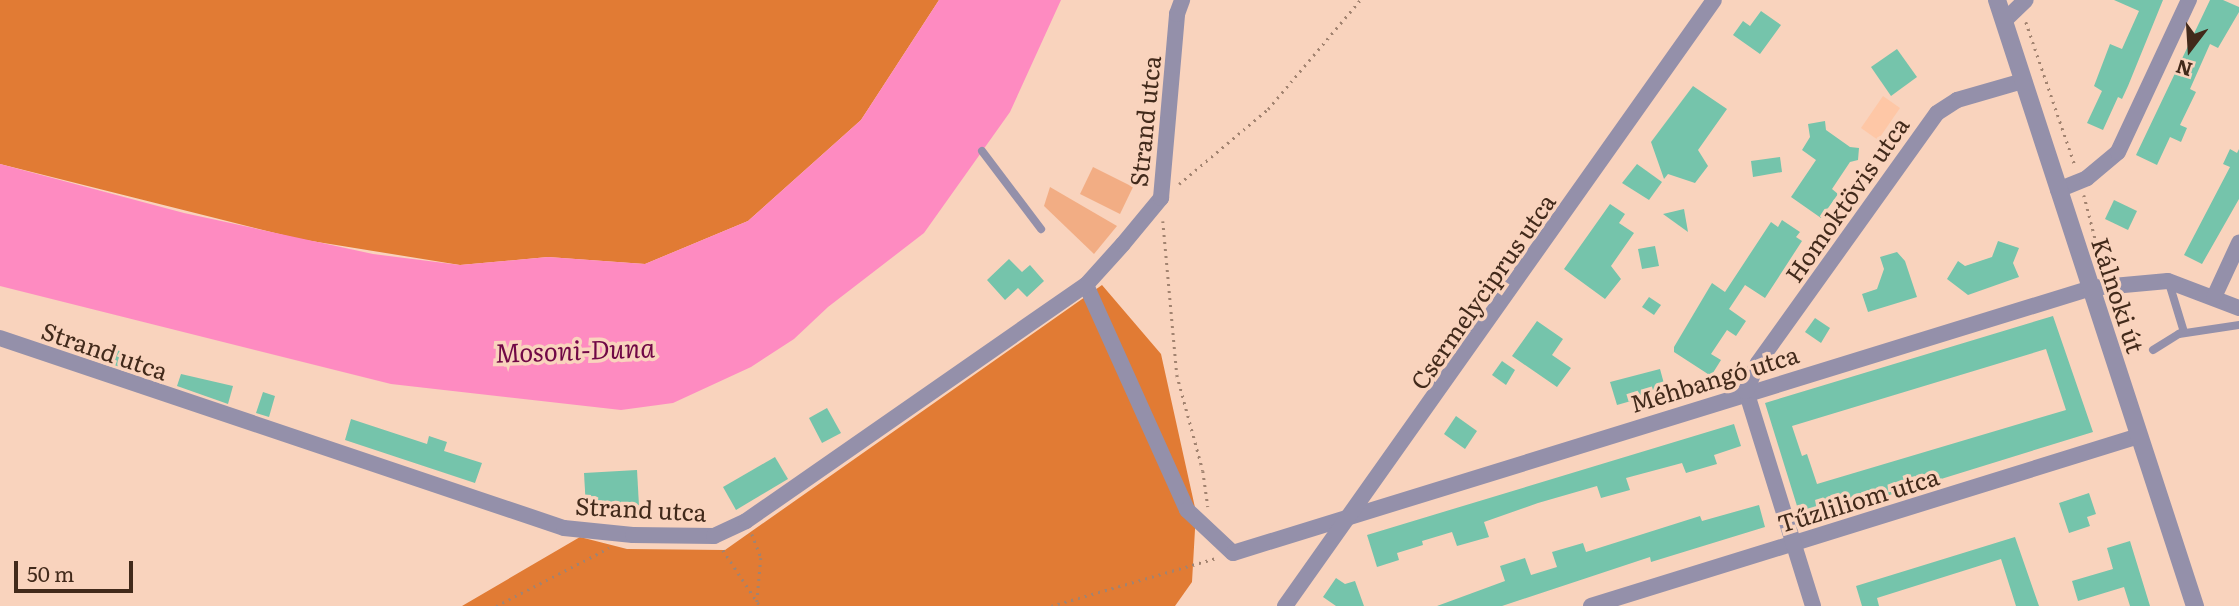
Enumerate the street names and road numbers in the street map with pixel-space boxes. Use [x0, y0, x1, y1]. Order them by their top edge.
street label: Strand utca [1123, 54, 1165, 188]
street label: Homoktövis utca [1778, 111, 1914, 287]
street label: Csermelyciprus utca [1404, 188, 1560, 394]
street label: Kálnoki út [2087, 234, 2151, 356]
street label: Strand utca [38, 315, 172, 385]
street label: Méhbangó utca [1626, 339, 1802, 417]
street label: Tűzliliom utca [1774, 461, 1942, 537]
street label: Strand utca [575, 490, 707, 526]

